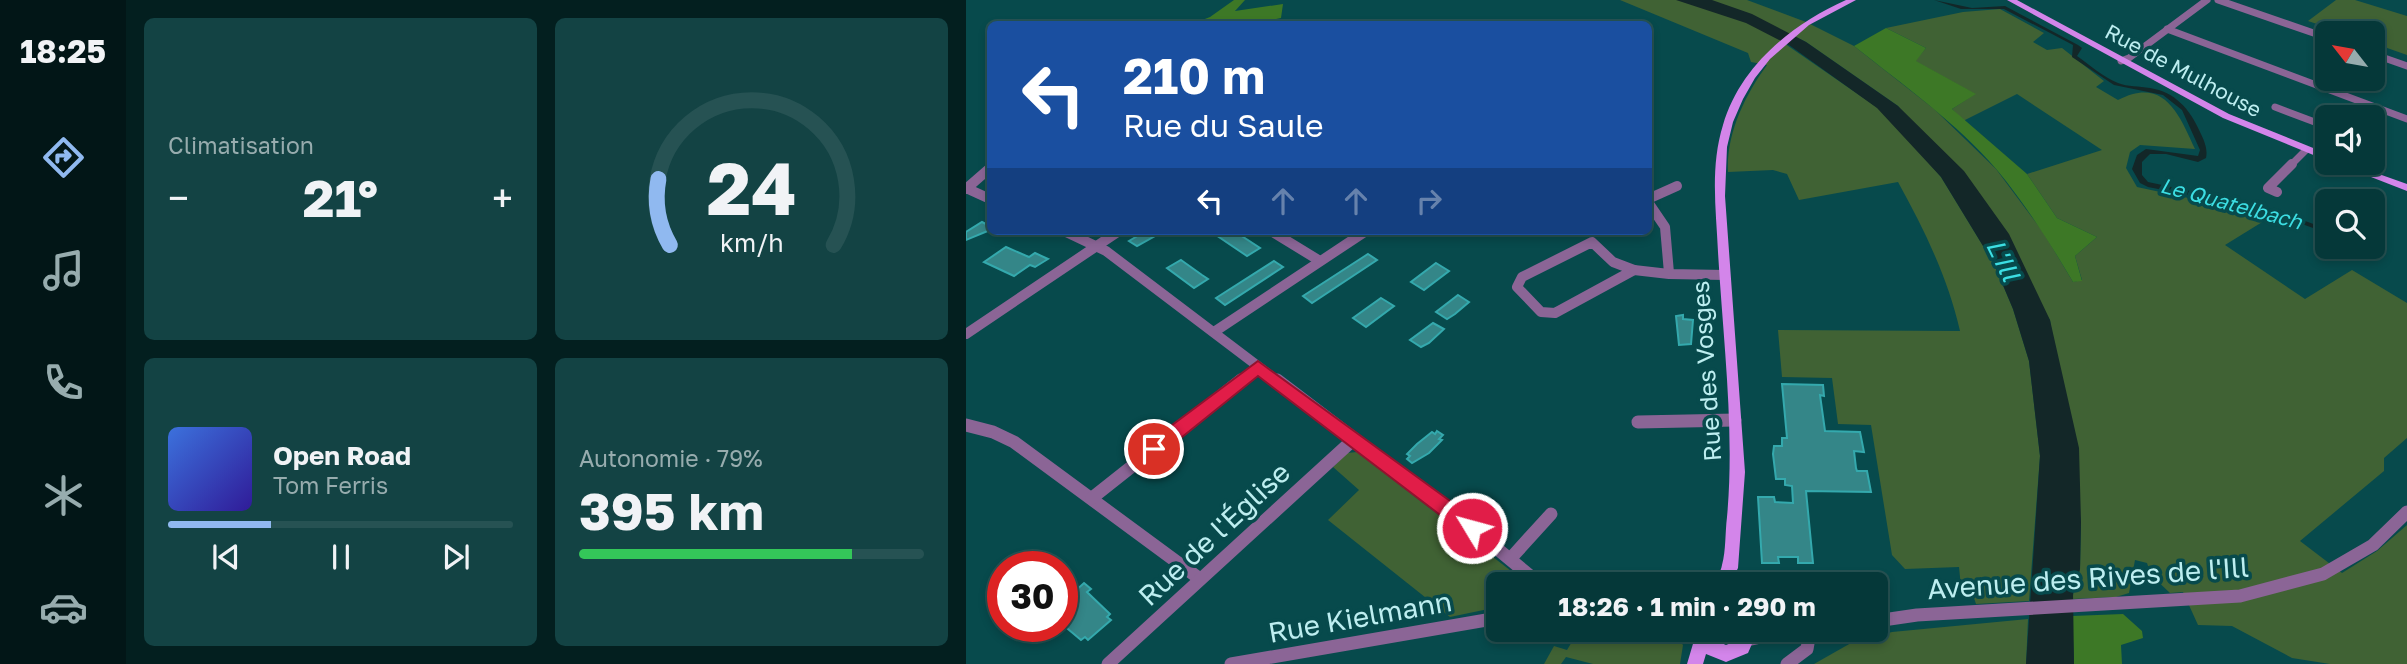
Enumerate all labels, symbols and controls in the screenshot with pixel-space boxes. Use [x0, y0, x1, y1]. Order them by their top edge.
street label: Rue de Mulhouse [2101, 18, 2266, 122]
north arrow [2315, 21, 2385, 91]
map controls [2315, 21, 2385, 259]
text: 18:25 [20, 32, 106, 70]
text: 210 m [1123, 46, 1265, 105]
icon: left [1008, 49, 1099, 140]
button: sound [2315, 105, 2385, 175]
text: Rue du Saule [1123, 106, 1323, 144]
text: Climatisation [168, 131, 314, 159]
icon: directions [39, 133, 88, 182]
text: 24 [707, 144, 796, 231]
text: 21° [303, 166, 378, 228]
water label: Le Quatelbach [2158, 172, 2306, 235]
text: − [168, 175, 189, 220]
text: + [492, 175, 513, 220]
icon: left [1191, 182, 1229, 220]
icon: ahead [1264, 182, 1302, 220]
icon: ahead [1337, 182, 1375, 220]
icon: right [1410, 182, 1448, 220]
button: search [2315, 189, 2385, 259]
text: km/h [720, 227, 783, 258]
water label: L'Ill [1980, 234, 2027, 287]
icon: music [39, 246, 88, 295]
street label: Rue des Vosges [1685, 280, 1726, 462]
icon: phone [39, 358, 88, 407]
pin [1124, 419, 1184, 479]
icon: arrive [1135, 430, 1173, 468]
text: Open Road [273, 440, 411, 471]
text: Autonomie · 79% [579, 444, 763, 472]
street label: Rue de l'Église [1131, 455, 1296, 612]
icon: climate [39, 471, 88, 520]
text: Tom Ferris [273, 471, 388, 499]
text: 395 km [579, 479, 764, 541]
position arrow [1435, 491, 1509, 565]
icon: previous [207, 538, 245, 576]
icon: pause [322, 538, 360, 576]
icon: next [437, 538, 475, 576]
street label: Avenue des Rives de l'Ill [1926, 550, 2250, 605]
speed limit sign: 30 [987, 551, 1078, 642]
icon: car [39, 583, 88, 632]
street label: Rue Kielmann [1266, 584, 1454, 649]
text: 18:26 · 1 min · 290 m [1558, 591, 1816, 622]

